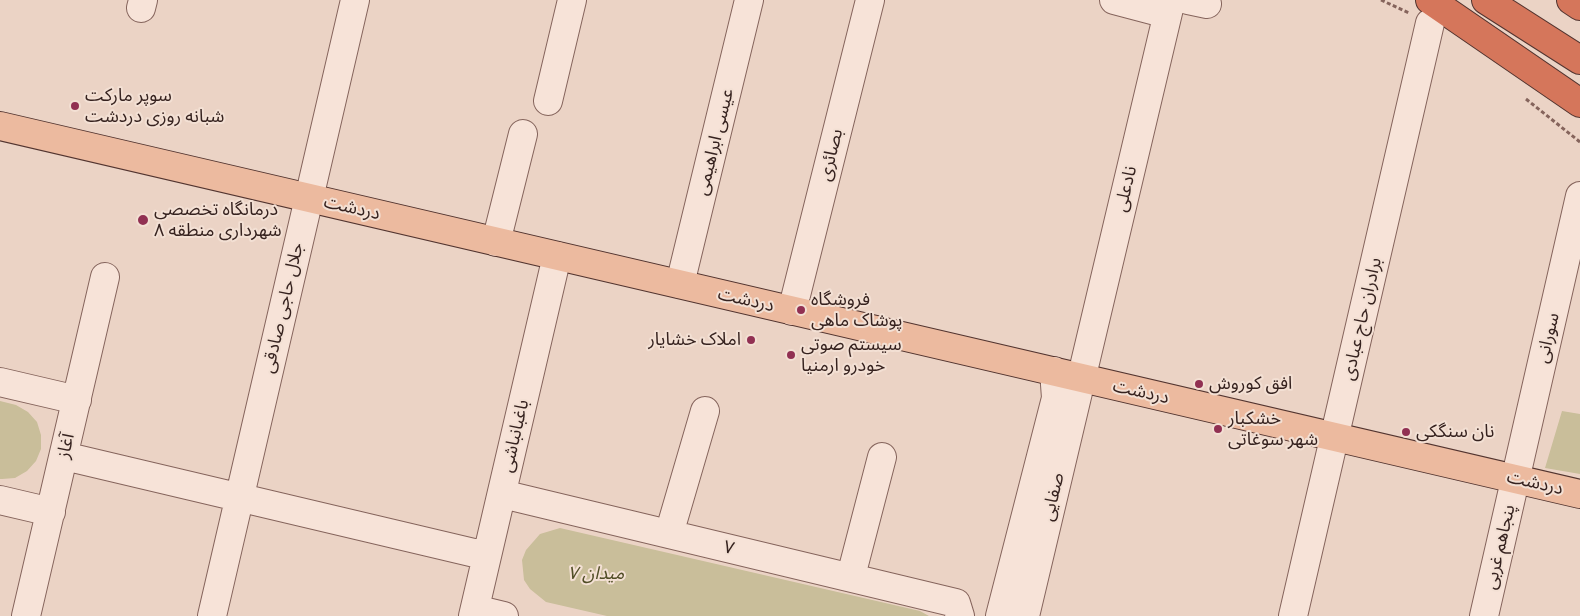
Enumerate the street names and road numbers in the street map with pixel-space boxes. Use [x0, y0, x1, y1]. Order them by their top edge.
street label: عیسی ابراهیمی [691, 86, 739, 198]
street label: بصائری [814, 127, 848, 183]
street label: نادعلی [1110, 164, 1142, 214]
street label: دردشت [322, 191, 382, 225]
street label: جلال حاجی صادقی [257, 241, 309, 375]
street label: برادران حاج عبادی [1337, 255, 1387, 383]
street label: دردشت [716, 283, 776, 317]
street label: سورانی [1532, 311, 1564, 365]
street label: دردشت [1111, 375, 1171, 409]
street label: باغبانباشی [496, 397, 534, 475]
street label: آغاز [53, 431, 79, 461]
street label: دردشت [1505, 466, 1565, 500]
street label: صفایی [1037, 471, 1069, 523]
street label: پنجاهم غربی [1480, 502, 1520, 592]
street label: ۷ [722, 536, 736, 560]

